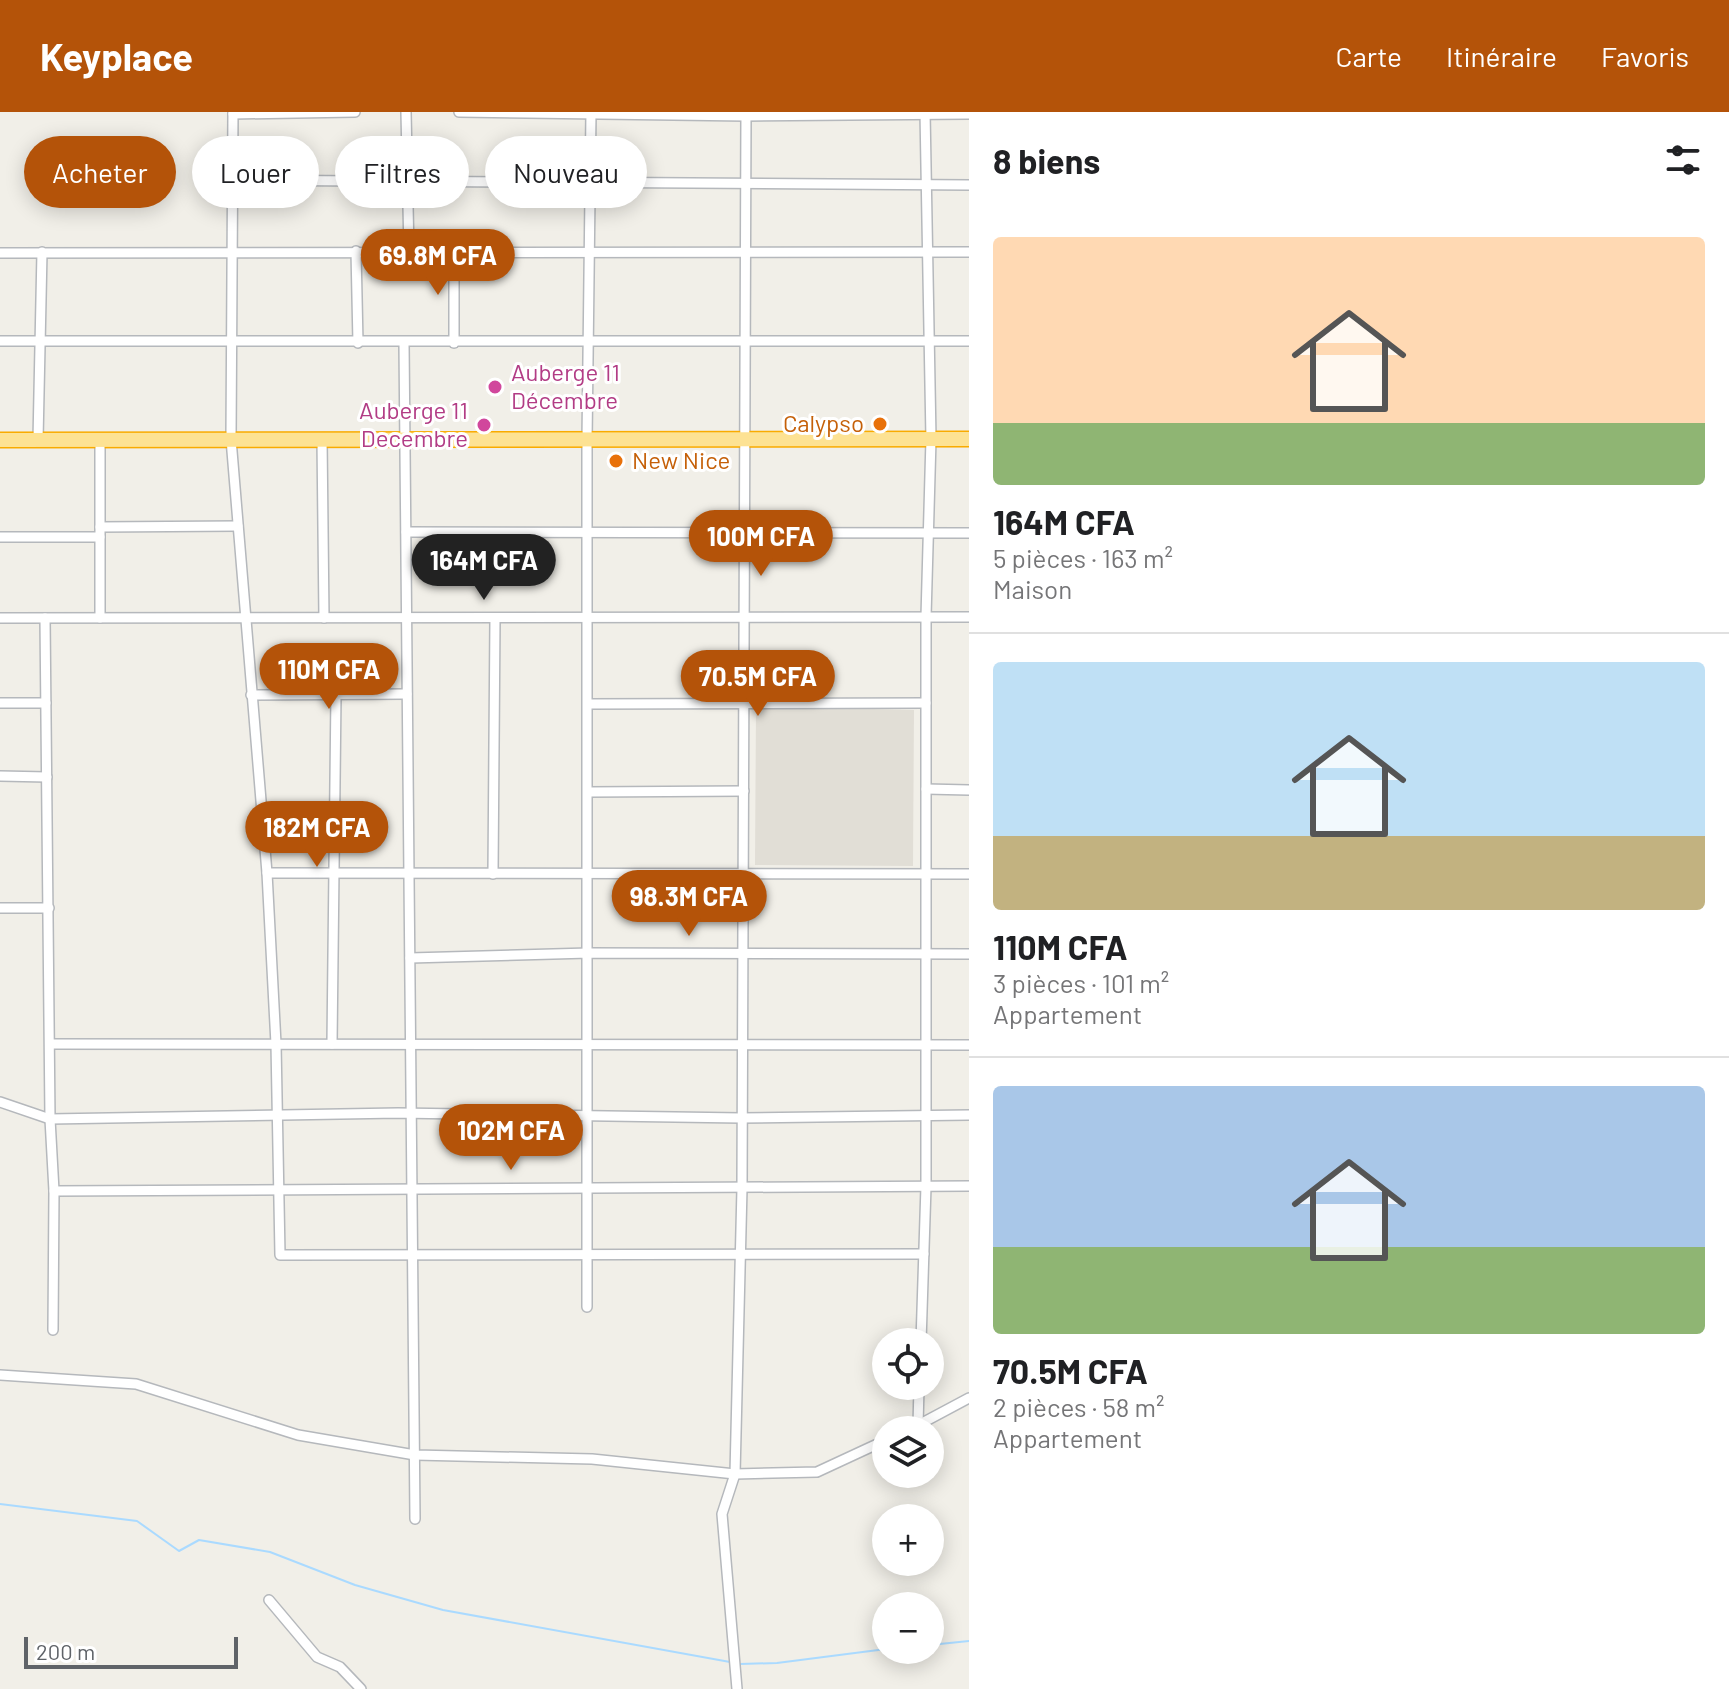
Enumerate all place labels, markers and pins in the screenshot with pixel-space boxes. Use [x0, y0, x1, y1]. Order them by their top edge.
pin: 69.8M CFA [346, 229, 530, 297]
place label: Auberge 11 Décembre [511, 357, 620, 414]
marker: Auberge 11 Décembre [486, 378, 504, 396]
place label: Auberge 11 Decembre [359, 395, 468, 452]
place label: Calypso [783, 408, 864, 437]
marker: Calypso [871, 415, 889, 433]
marker: Auberge 11 Decembre [475, 416, 493, 434]
place label: New Nice [632, 445, 730, 474]
marker: New Nice [607, 452, 625, 470]
pin: 100M CFA [678, 510, 844, 578]
pin: 164M CFA [401, 534, 567, 602]
pin: 110M CFA [246, 643, 412, 711]
pin: 70.5M CFA [666, 650, 850, 718]
pin: 182M CFA [234, 801, 400, 869]
pin: 98.3M CFA [597, 870, 781, 938]
pin: 102M CFA [428, 1104, 594, 1172]

